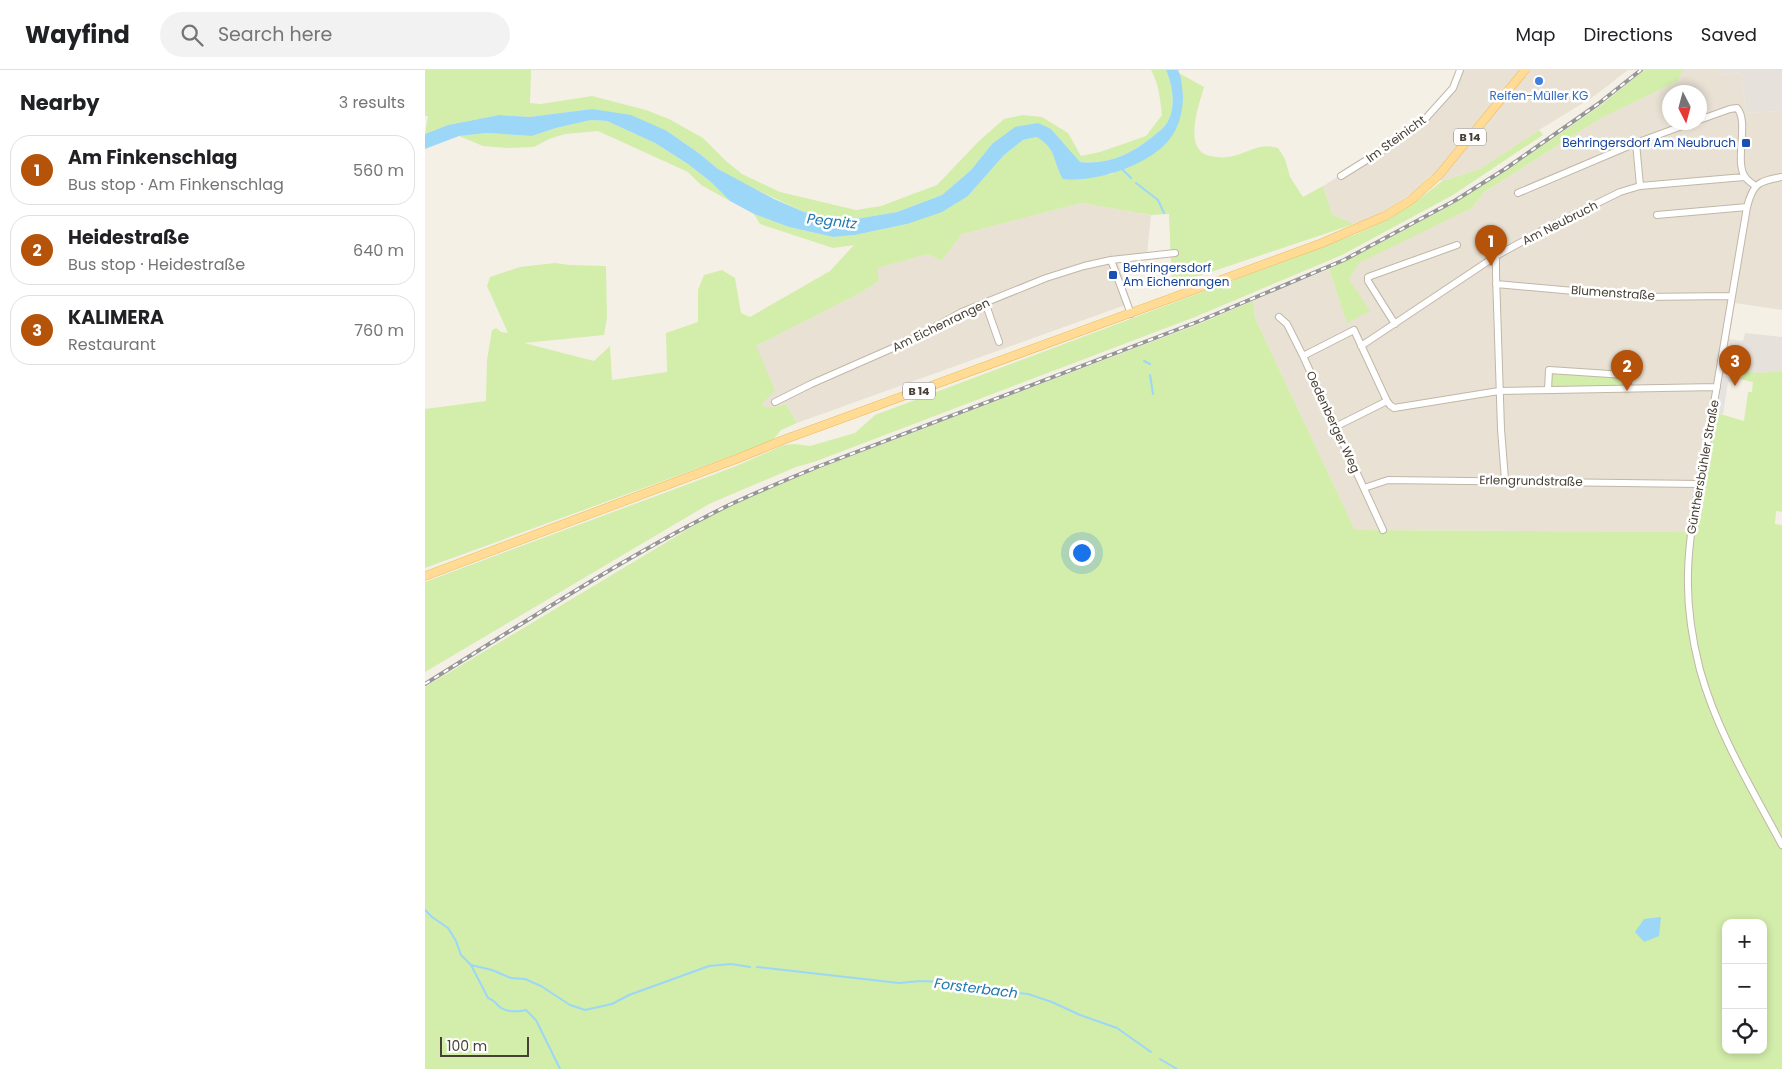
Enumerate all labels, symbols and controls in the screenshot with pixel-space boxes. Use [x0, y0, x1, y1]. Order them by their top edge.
search box [160, 12, 510, 57]
text: Wayfind [25, 18, 130, 51]
icon: search [178, 21, 206, 49]
text: Search here [218, 21, 332, 48]
text: Map [1516, 22, 1555, 47]
text: Directions [1583, 22, 1673, 47]
text: Saved [1701, 22, 1757, 47]
marker: Reifen-Müller KG [1533, 75, 1545, 87]
north arrow [1662, 85, 1707, 130]
place label: Reifen-Müller KG [1490, 87, 1588, 104]
text: Nearby [20, 88, 100, 117]
text: 3 results [339, 91, 405, 114]
street label: Im Steinicht [1362, 111, 1429, 166]
road number: B 14 [1454, 128, 1486, 146]
place label: Behringersdorf Am Neubruch [1562, 134, 1736, 151]
marker: Behringersdorf Am Neubruch [1740, 137, 1752, 149]
text: Am Finkenschlag [68, 144, 238, 171]
text: 1 [34, 159, 40, 182]
text: 560 m [353, 159, 404, 182]
text: Bus stop · Am Finkenschlag [68, 173, 284, 196]
street label: Am Neubruch [1519, 196, 1600, 249]
water label: Pegnitz [806, 208, 859, 234]
text: Heidestraße [68, 224, 189, 251]
pin: 1 [1475, 225, 1507, 266]
text: 2 [32, 239, 42, 262]
text: 640 m [353, 239, 404, 262]
text: Bus stop · Heidestraße [68, 253, 245, 276]
place label: Behringersdorf Am Eichenrangen [1123, 259, 1229, 290]
marker: Behringersdorf Am Eichenrangen [1107, 269, 1119, 281]
street label: Blumenstraße [1570, 281, 1656, 304]
street label: Am Eichenrangen [889, 294, 992, 356]
text: KALIMERA [68, 304, 164, 331]
text: 3 [32, 319, 42, 342]
text: 760 m [354, 319, 404, 342]
text: Restaurant [68, 333, 156, 356]
pin: 3 [1719, 345, 1751, 386]
pin: 2 [1611, 350, 1643, 391]
street label: Oedenberger Weg [1302, 368, 1365, 476]
road number: B 14 [903, 382, 935, 400]
street label: Günthersbühler Straße [1682, 398, 1723, 535]
street label: Erlengrundstraße [1479, 471, 1583, 490]
your location [1069, 540, 1095, 566]
map controls [1722, 919, 1767, 1054]
button: + [1722, 919, 1767, 964]
button: − [1722, 964, 1767, 1009]
water label: Forsterbach [933, 973, 1019, 1003]
button: locate [1722, 1009, 1767, 1054]
scale bar [440, 1034, 529, 1057]
text: 100 m [447, 1036, 487, 1056]

